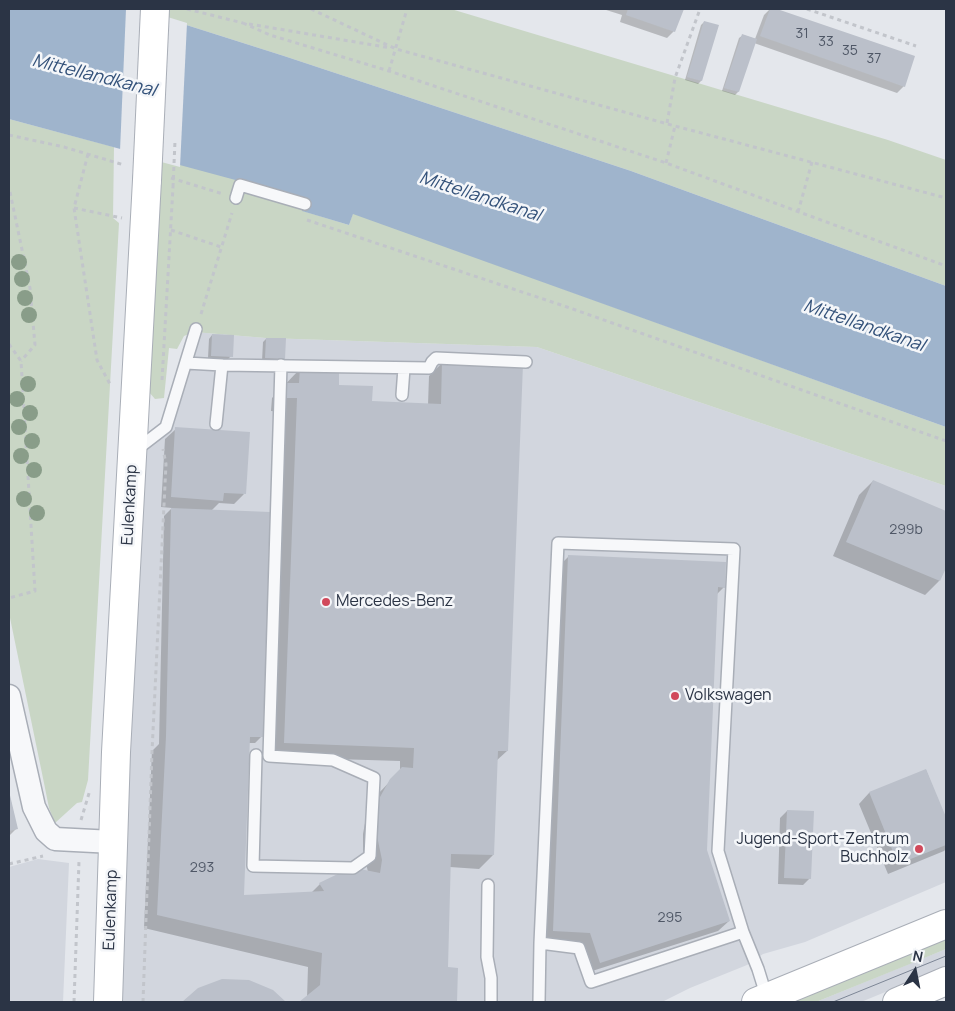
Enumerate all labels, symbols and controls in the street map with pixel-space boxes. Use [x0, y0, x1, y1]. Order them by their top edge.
house number: 31 [795, 26, 809, 42]
house number: 33 [818, 34, 834, 50]
house number: 35 [842, 43, 858, 59]
water label: Mittellandkanal [30, 50, 158, 102]
house number: 37 [867, 51, 881, 67]
water label: Mittellandkanal [416, 167, 544, 227]
water label: Mittellandkanal [801, 295, 927, 357]
street label: Eulenkamp [118, 464, 142, 546]
house number: 299b [889, 522, 923, 538]
place label: Mercedes-Benz [336, 592, 453, 612]
marker: Mercedes-Benz [320, 596, 332, 608]
place label: Volkswagen [685, 686, 772, 706]
marker: Volkswagen [669, 690, 681, 702]
place label: Jugend-Sport-Zentrum Buchholz [736, 830, 909, 868]
marker: Jugend-Sport-Zentrum Buchholz [913, 843, 925, 855]
house number: 293 [190, 860, 214, 876]
street label: Eulenkamp [100, 869, 122, 951]
house number: 295 [658, 910, 682, 926]
text: N [911, 945, 925, 966]
north arrow [890, 946, 940, 996]

